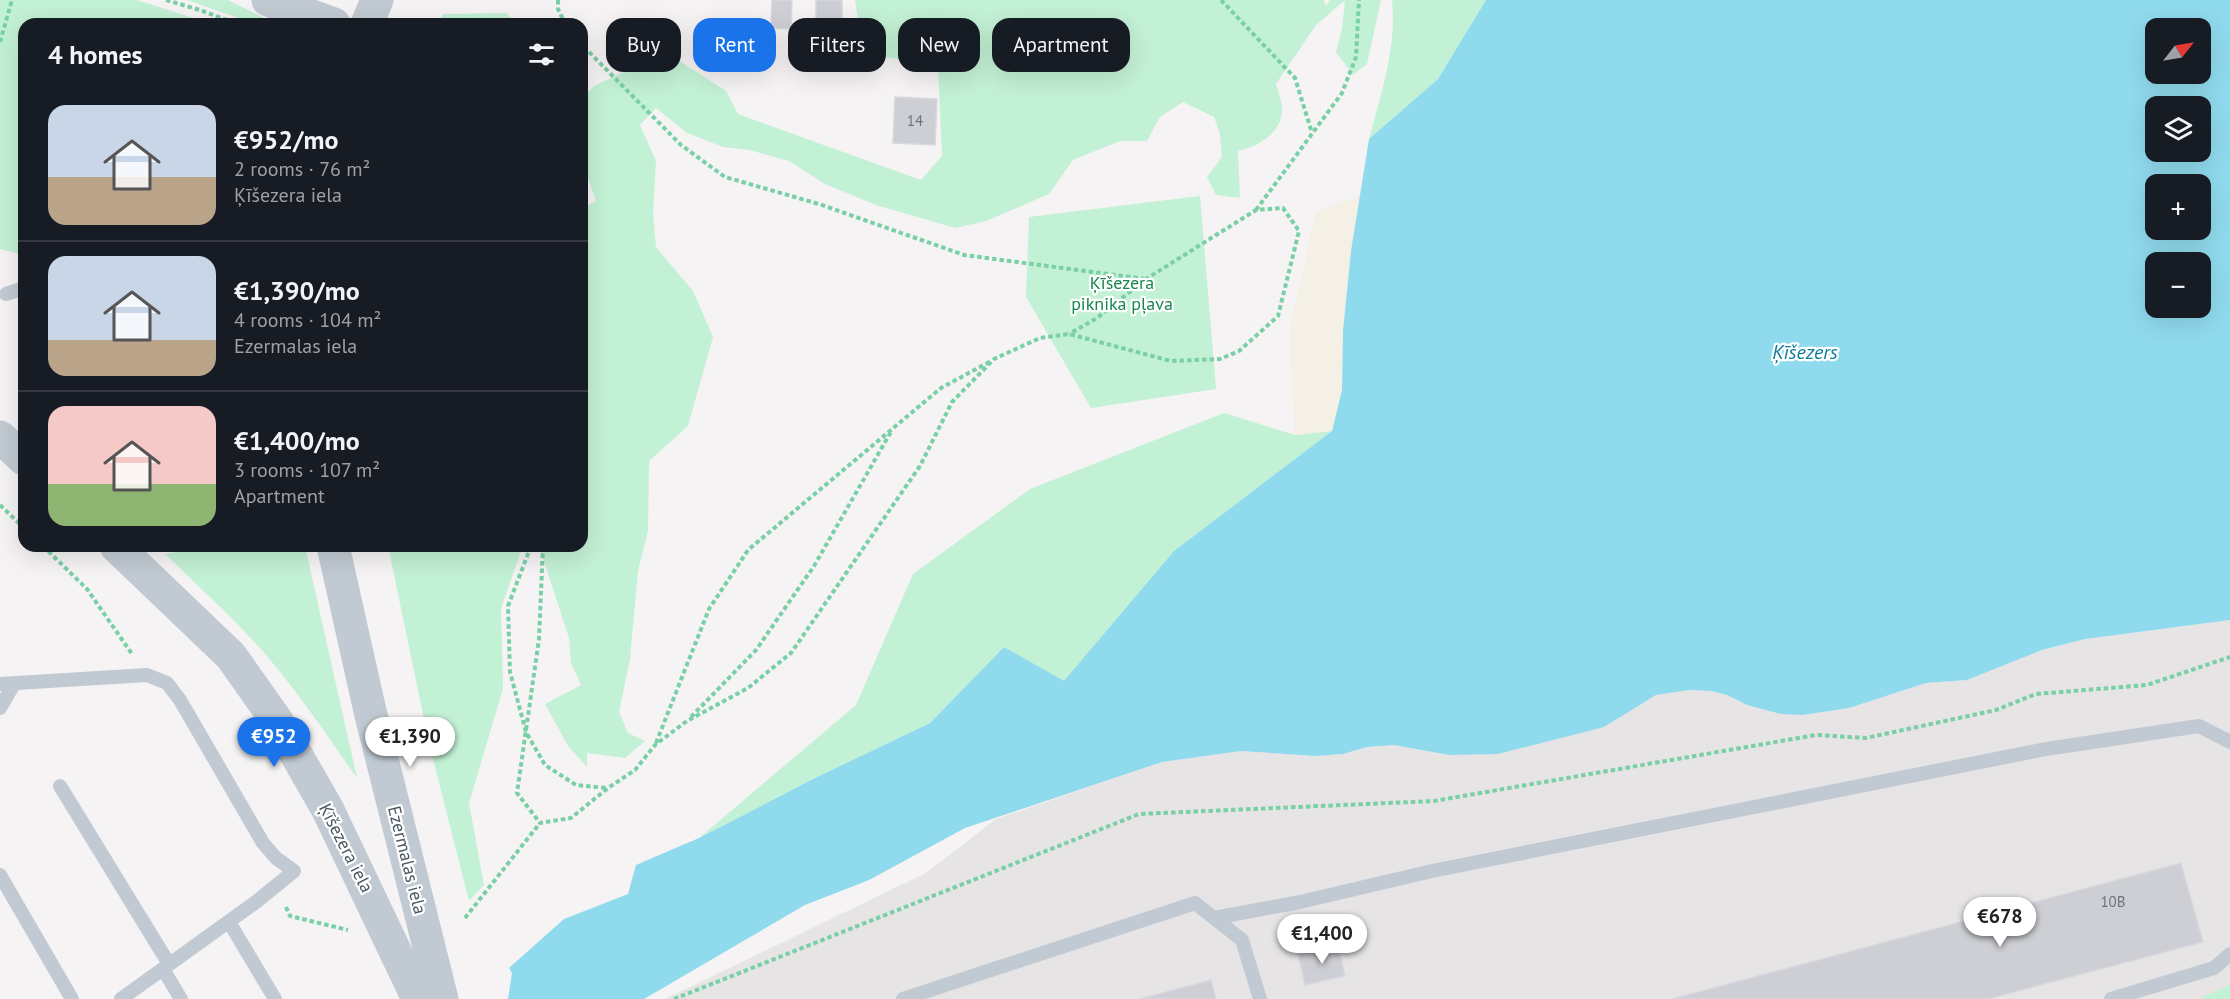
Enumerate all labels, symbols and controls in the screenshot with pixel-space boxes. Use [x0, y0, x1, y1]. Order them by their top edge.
chip: Buy [606, 18, 681, 72]
chip: Rent [693, 18, 776, 72]
chip: Filters [788, 18, 886, 72]
chip: New [898, 18, 980, 72]
chip: Apartment [992, 18, 1130, 72]
north arrow [2145, 18, 2211, 84]
map controls [2145, 18, 2211, 318]
text: 4 homes [48, 38, 143, 71]
icon: filters [525, 38, 558, 71]
button: layers [2145, 96, 2211, 162]
house number: 14 [907, 111, 923, 130]
text: €952/mo [234, 123, 338, 156]
icon: home [96, 129, 168, 201]
text: 2 rooms · 76 m² [234, 156, 370, 182]
button: + [2145, 174, 2211, 240]
text: Ķīšezera iela [234, 182, 342, 208]
button: − [2145, 252, 2211, 318]
park label: Ķīšezera piknika pļava [1071, 271, 1173, 315]
text: €1,390/mo [234, 274, 360, 307]
icon: home [96, 280, 168, 352]
text: 4 rooms · 104 m² [234, 307, 381, 333]
text: Ezermalas iela [234, 333, 357, 359]
water label: Ķīšezers [1772, 339, 1838, 365]
text: €1,400/mo [234, 424, 360, 457]
icon: home [96, 430, 168, 502]
text: 3 rooms · 107 m² [234, 457, 380, 483]
text: Apartment [234, 483, 325, 509]
pin: €952 [238, 717, 310, 768]
pin: €1,390 [361, 717, 459, 768]
text: €952 [251, 723, 297, 749]
text: €1,390 [379, 723, 441, 749]
street label: Ķīšezera iela [314, 799, 379, 896]
street label: Ezermalas iela [383, 803, 432, 916]
house number: 10B [2100, 892, 2126, 911]
pin: €678 [1964, 897, 2036, 948]
text: €678 [1977, 903, 2023, 929]
pin: €1,400 [1273, 914, 1371, 965]
text: €1,400 [1291, 920, 1353, 946]

